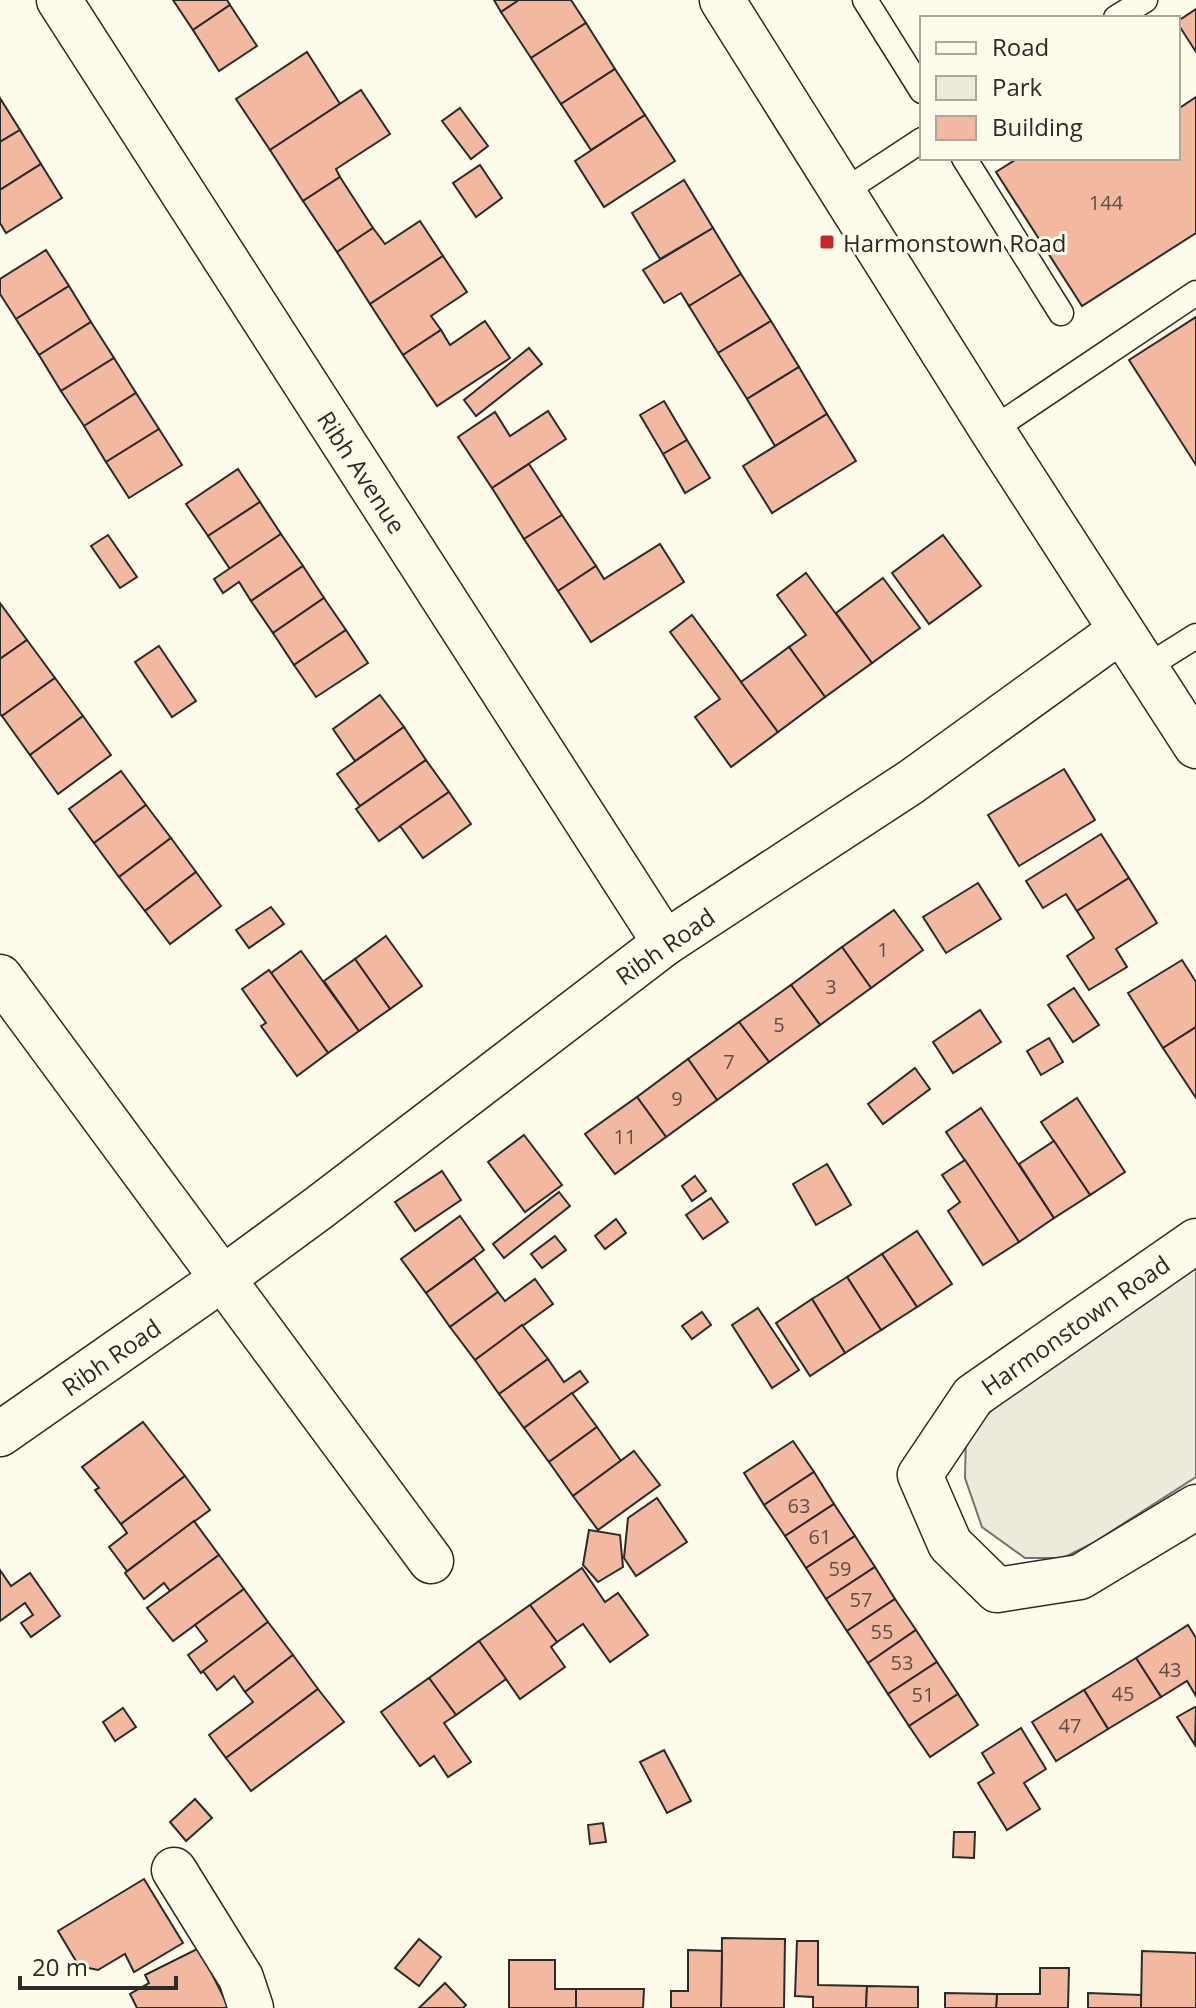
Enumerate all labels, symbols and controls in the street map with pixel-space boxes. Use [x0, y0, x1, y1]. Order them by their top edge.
legend [920, 16, 1180, 160]
text: Road [992, 30, 1049, 63]
text: Park [992, 70, 1043, 103]
text: Building [992, 110, 1083, 143]
house number: 144 [1089, 189, 1124, 216]
place label: Harmonstown Road [843, 226, 1066, 259]
marker: Harmonstown Road [818, 233, 836, 251]
street label: Ribh Avenue [310, 404, 414, 540]
street label: Ribh Road [609, 900, 721, 992]
house number: 1 [877, 936, 889, 963]
house number: 3 [825, 973, 837, 1000]
house number: 5 [773, 1011, 785, 1038]
house number: 7 [723, 1048, 735, 1075]
house number: 9 [671, 1085, 683, 1112]
house number: 11 [614, 1123, 636, 1150]
street label: Harmonstown Road [974, 1247, 1176, 1403]
street label: Ribh Road [55, 1311, 167, 1403]
house number: 63 [788, 1492, 810, 1519]
house number: 61 [809, 1523, 831, 1550]
house number: 59 [829, 1555, 851, 1582]
house number: 57 [850, 1586, 872, 1613]
house number: 55 [871, 1618, 893, 1645]
house number: 53 [891, 1649, 913, 1676]
house number: 43 [1159, 1656, 1181, 1683]
house number: 45 [1112, 1680, 1134, 1707]
house number: 51 [912, 1681, 934, 1708]
house number: 47 [1059, 1712, 1081, 1739]
scale bar [20, 1940, 176, 1990]
text: 20 m [32, 1950, 88, 1983]

